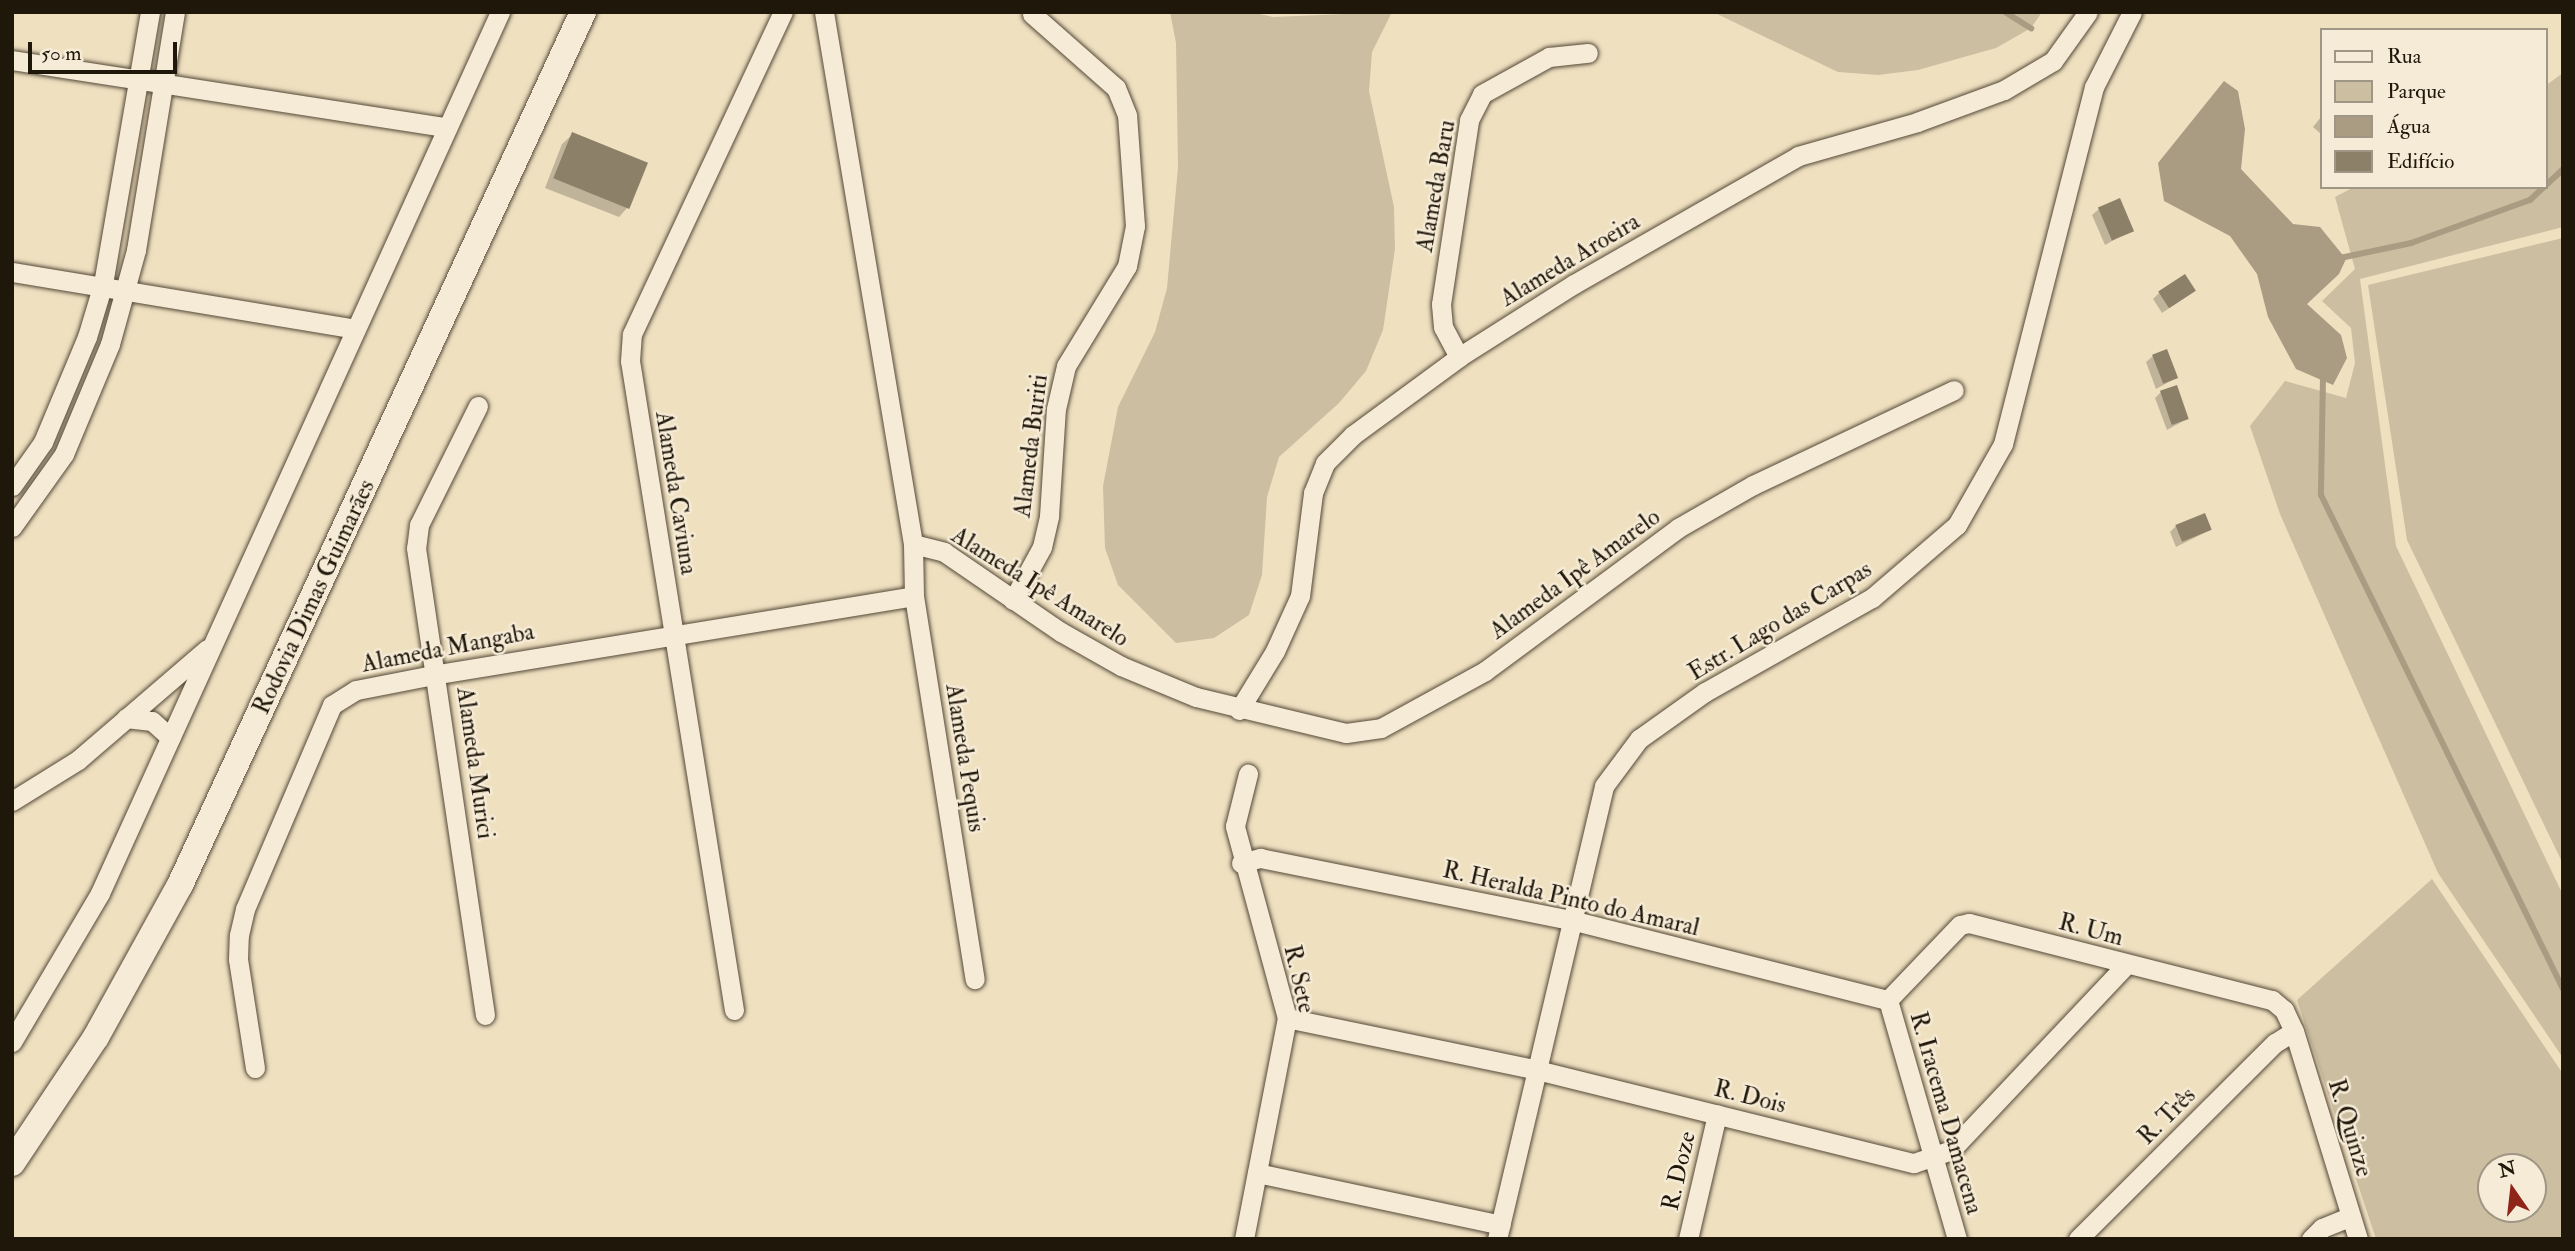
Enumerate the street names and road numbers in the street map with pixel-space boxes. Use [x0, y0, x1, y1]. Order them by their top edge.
street label: Alameda Baru [1410, 118, 1462, 254]
street label: Alameda Aroeira [1495, 207, 1645, 313]
street label: Alameda Buriti [1008, 373, 1054, 519]
street label: Alameda Caviuna [649, 409, 703, 577]
street label: Rodovia Dimas Guimarães [247, 475, 381, 719]
street label: Alameda Ipê Amarelo [1484, 503, 1666, 645]
street label: Alameda Ipê Amarelo [946, 521, 1134, 653]
street label: Estr. Lago das Carpas [1683, 555, 1877, 687]
street label: Alameda Mangaba [359, 617, 537, 679]
street label: Alameda Pequis [939, 682, 991, 834]
street label: Alameda Murici [450, 685, 500, 841]
street label: R. Heralda Pinto do Amaral [1440, 855, 1702, 943]
street label: R. Um [2056, 908, 2126, 952]
street label: R. Sete [1277, 942, 1321, 1016]
street label: R. Iracema Damacena [1903, 1009, 1989, 1217]
street label: R. Dois [1711, 1074, 1789, 1120]
street label: R. Quinze [2322, 1076, 2378, 1180]
street label: R. Três [2132, 1081, 2202, 1151]
street label: R. Doze [1656, 1129, 1702, 1213]

